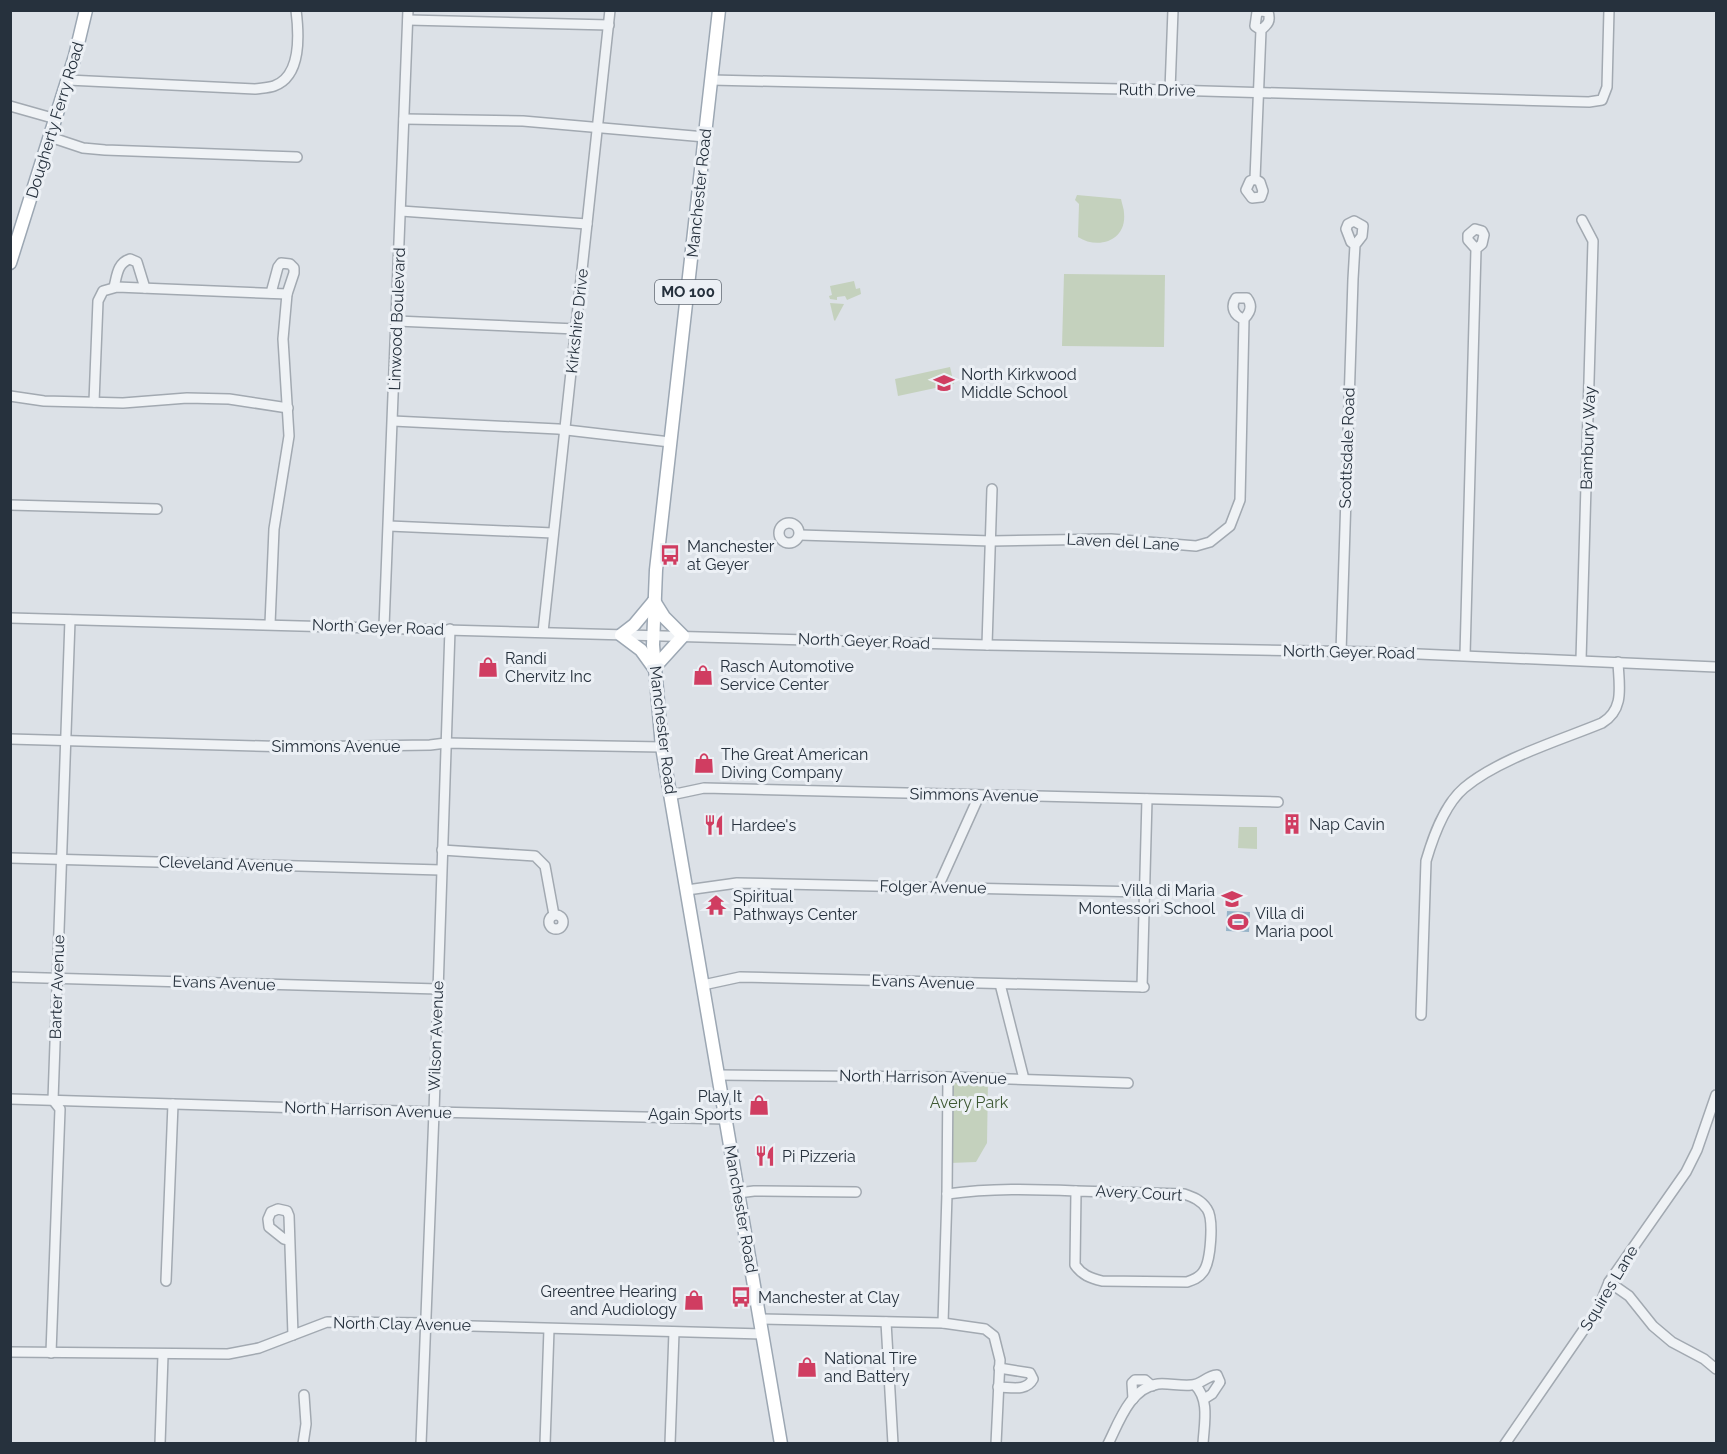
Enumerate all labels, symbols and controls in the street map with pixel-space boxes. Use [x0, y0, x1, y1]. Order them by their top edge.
street label: Dougherty Ferry Road [22, 39, 88, 201]
street label: Ruth Drive [1118, 80, 1196, 100]
street label: Manchester Road [683, 128, 715, 258]
street label: Linwood Boulevard [385, 247, 409, 391]
street label: Kirkshire Drive [562, 268, 592, 374]
road number: MO 100 [655, 280, 721, 304]
place label: North Kirkwood Middle School [961, 365, 1077, 402]
school or university icon: North Kirkwood Middle School [932, 371, 956, 395]
street label: Bambury Way [1577, 385, 1599, 490]
street label: Scottsdale Road [1335, 387, 1359, 509]
street label: Laven del Lane [1066, 530, 1180, 554]
place label: Manchester at Geyer [687, 537, 775, 574]
bus stop icon: Manchester at Geyer [658, 543, 682, 567]
street label: North Geyer Road [312, 615, 444, 639]
street label: North Geyer Road [798, 629, 930, 653]
street label: North Geyer Road [1283, 641, 1415, 663]
place label: Randi Chervitz Inc [505, 649, 592, 686]
shop icon: Randi Chervitz Inc [476, 655, 500, 679]
place label: Rasch Automotive Service Center [720, 657, 854, 694]
shop icon: Rasch Automotive Service Center [691, 663, 715, 687]
street label: Manchester Road [646, 665, 680, 795]
street label: Simmons Avenue [272, 737, 400, 756]
place label: The Great American Diving Company [721, 745, 868, 782]
shop icon: The Great American Diving Company [692, 751, 716, 775]
street label: Simmons Avenue [909, 784, 1039, 806]
building icon: Nap Cavin [1280, 812, 1304, 836]
restaurant icon: Hardee's [702, 813, 726, 837]
place label: Nap Cavin [1309, 815, 1385, 834]
place label: Hardee's [731, 816, 796, 835]
street label: Cleveland Avenue [159, 852, 293, 876]
street label: Folger Avenue [879, 877, 987, 897]
place label: Villa di Maria Montessori School [1078, 881, 1216, 918]
place label: Spiritual Pathways Center [733, 887, 858, 924]
school or university icon: Villa di Maria Montessori School [1220, 887, 1244, 911]
temple icon: Spiritual Pathways Center [704, 893, 728, 917]
place label: Villa di Maria pool [1255, 904, 1333, 941]
sports icon: Villa di Maria pool [1226, 910, 1250, 934]
street label: Barter Avenue [46, 934, 68, 1040]
street label: Evans Avenue [871, 971, 975, 993]
street label: Evans Avenue [172, 972, 276, 994]
street label: Wilson Avenue [425, 980, 447, 1092]
street label: North Harrison Avenue [839, 1066, 1007, 1088]
place label: Play It Again Sports [648, 1087, 743, 1124]
shop icon: Play It Again Sports [747, 1093, 771, 1117]
park label: Avery Park [930, 1093, 1009, 1112]
street label: North Harrison Avenue [284, 1098, 452, 1122]
street label: Manchester Road [720, 1144, 762, 1274]
restaurant icon: Pi Pizzeria [753, 1144, 777, 1168]
place label: Pi Pizzeria [782, 1147, 856, 1166]
street label: Avery Court [1095, 1181, 1183, 1205]
street label: Squires Lane [1576, 1242, 1642, 1334]
place label: Greentree Hearing and Audiology [540, 1282, 677, 1319]
bus stop icon: Manchester at Clay [729, 1285, 753, 1309]
shop icon: Greentree Hearing and Audiology [682, 1288, 706, 1312]
place label: Manchester at Clay [758, 1288, 900, 1307]
street label: North Clay Avenue [333, 1313, 471, 1335]
place label: National Tire and Battery [824, 1349, 917, 1386]
shop icon: National Tire and Battery [795, 1355, 819, 1379]

